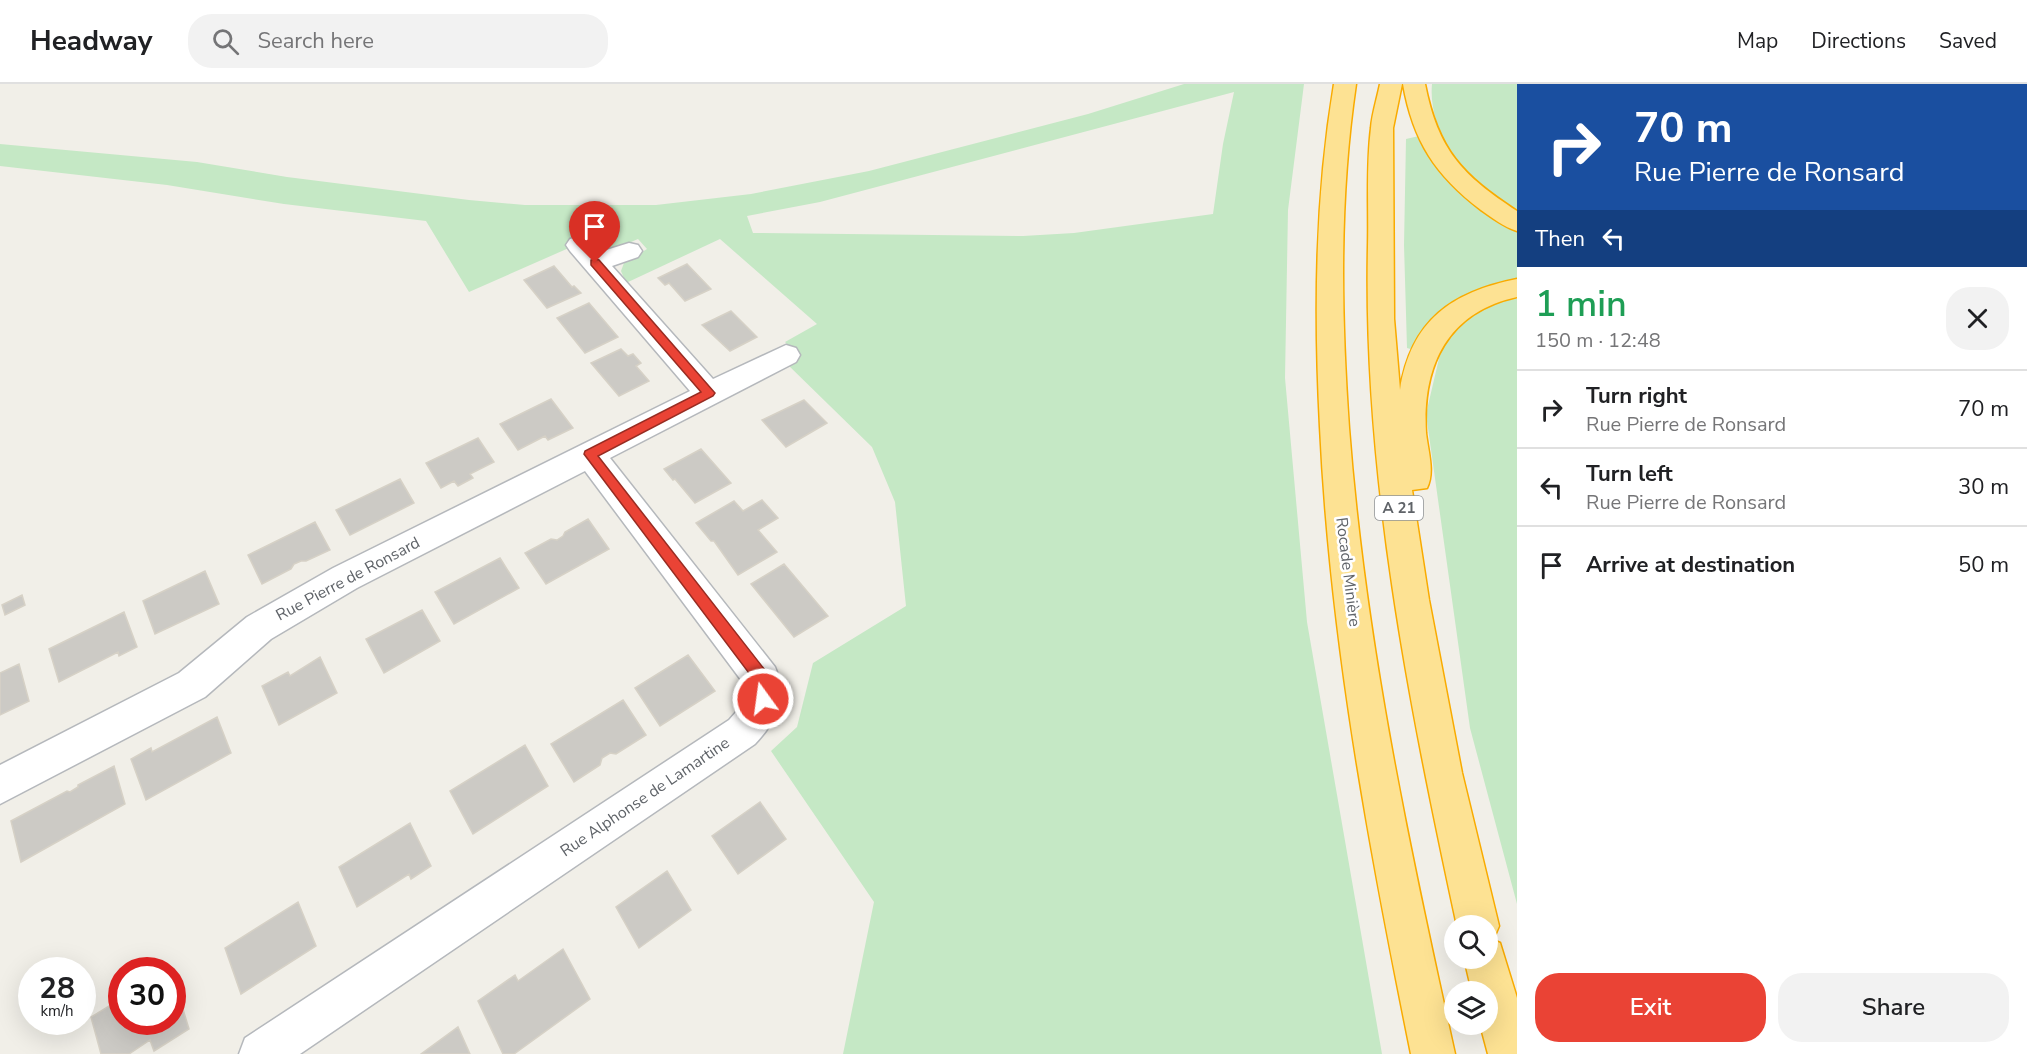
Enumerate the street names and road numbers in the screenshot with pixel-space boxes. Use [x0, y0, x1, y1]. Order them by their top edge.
road number: A 21 [1375, 496, 1423, 520]
street label: Rocade Minière [1330, 516, 1366, 628]
street label: Rue Pierre de Ronsard [272, 532, 424, 626]
street label: Rue Alphonse de Lamartine [556, 732, 734, 862]

